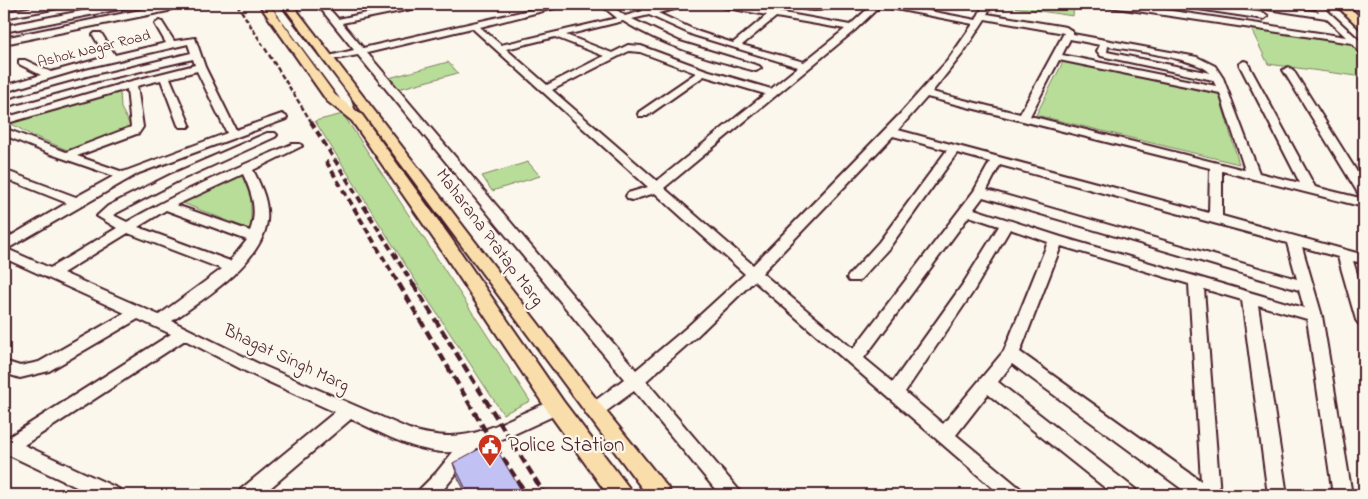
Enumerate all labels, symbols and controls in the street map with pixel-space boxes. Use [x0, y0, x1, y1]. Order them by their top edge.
street label: Ashok Nagar Road [35, 24, 154, 75]
street label: Maharana Pratap Marg [428, 164, 549, 313]
street label: Bhagat Singh Marg [217, 318, 353, 400]
place label: Police Station [508, 431, 624, 461]
public building icon: Police Station [477, 433, 503, 467]

